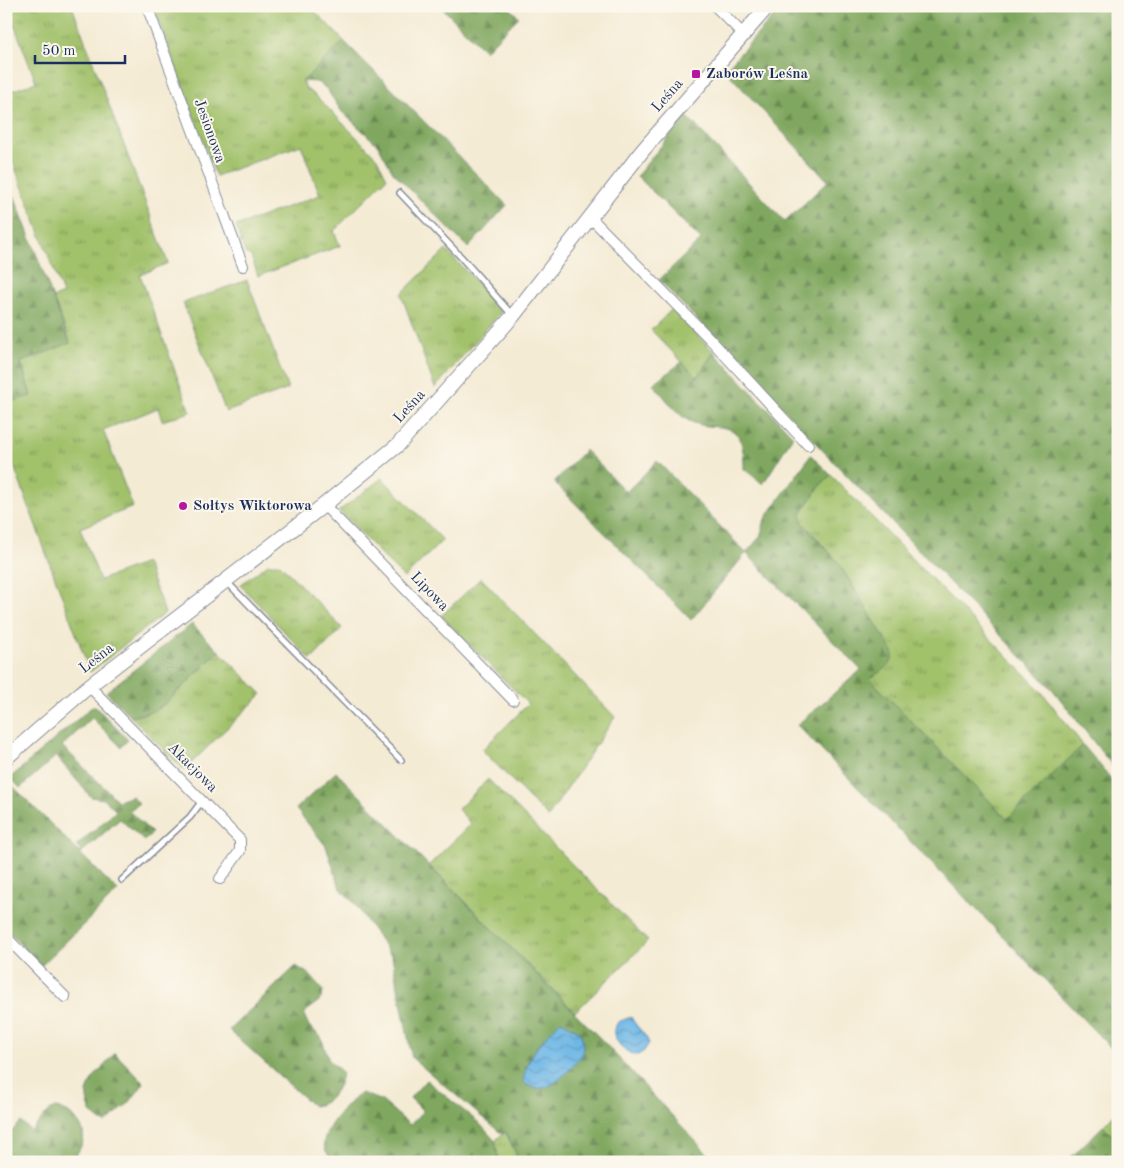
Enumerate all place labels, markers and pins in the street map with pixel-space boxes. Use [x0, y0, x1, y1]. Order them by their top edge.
place label: Zaborów Leśna [706, 67, 808, 82]
marker: Zaborów Leśna [690, 68, 702, 80]
place label: Sołtys Wiktorowa [193, 499, 312, 514]
marker: Sołtys Wiktorowa [177, 500, 189, 512]

